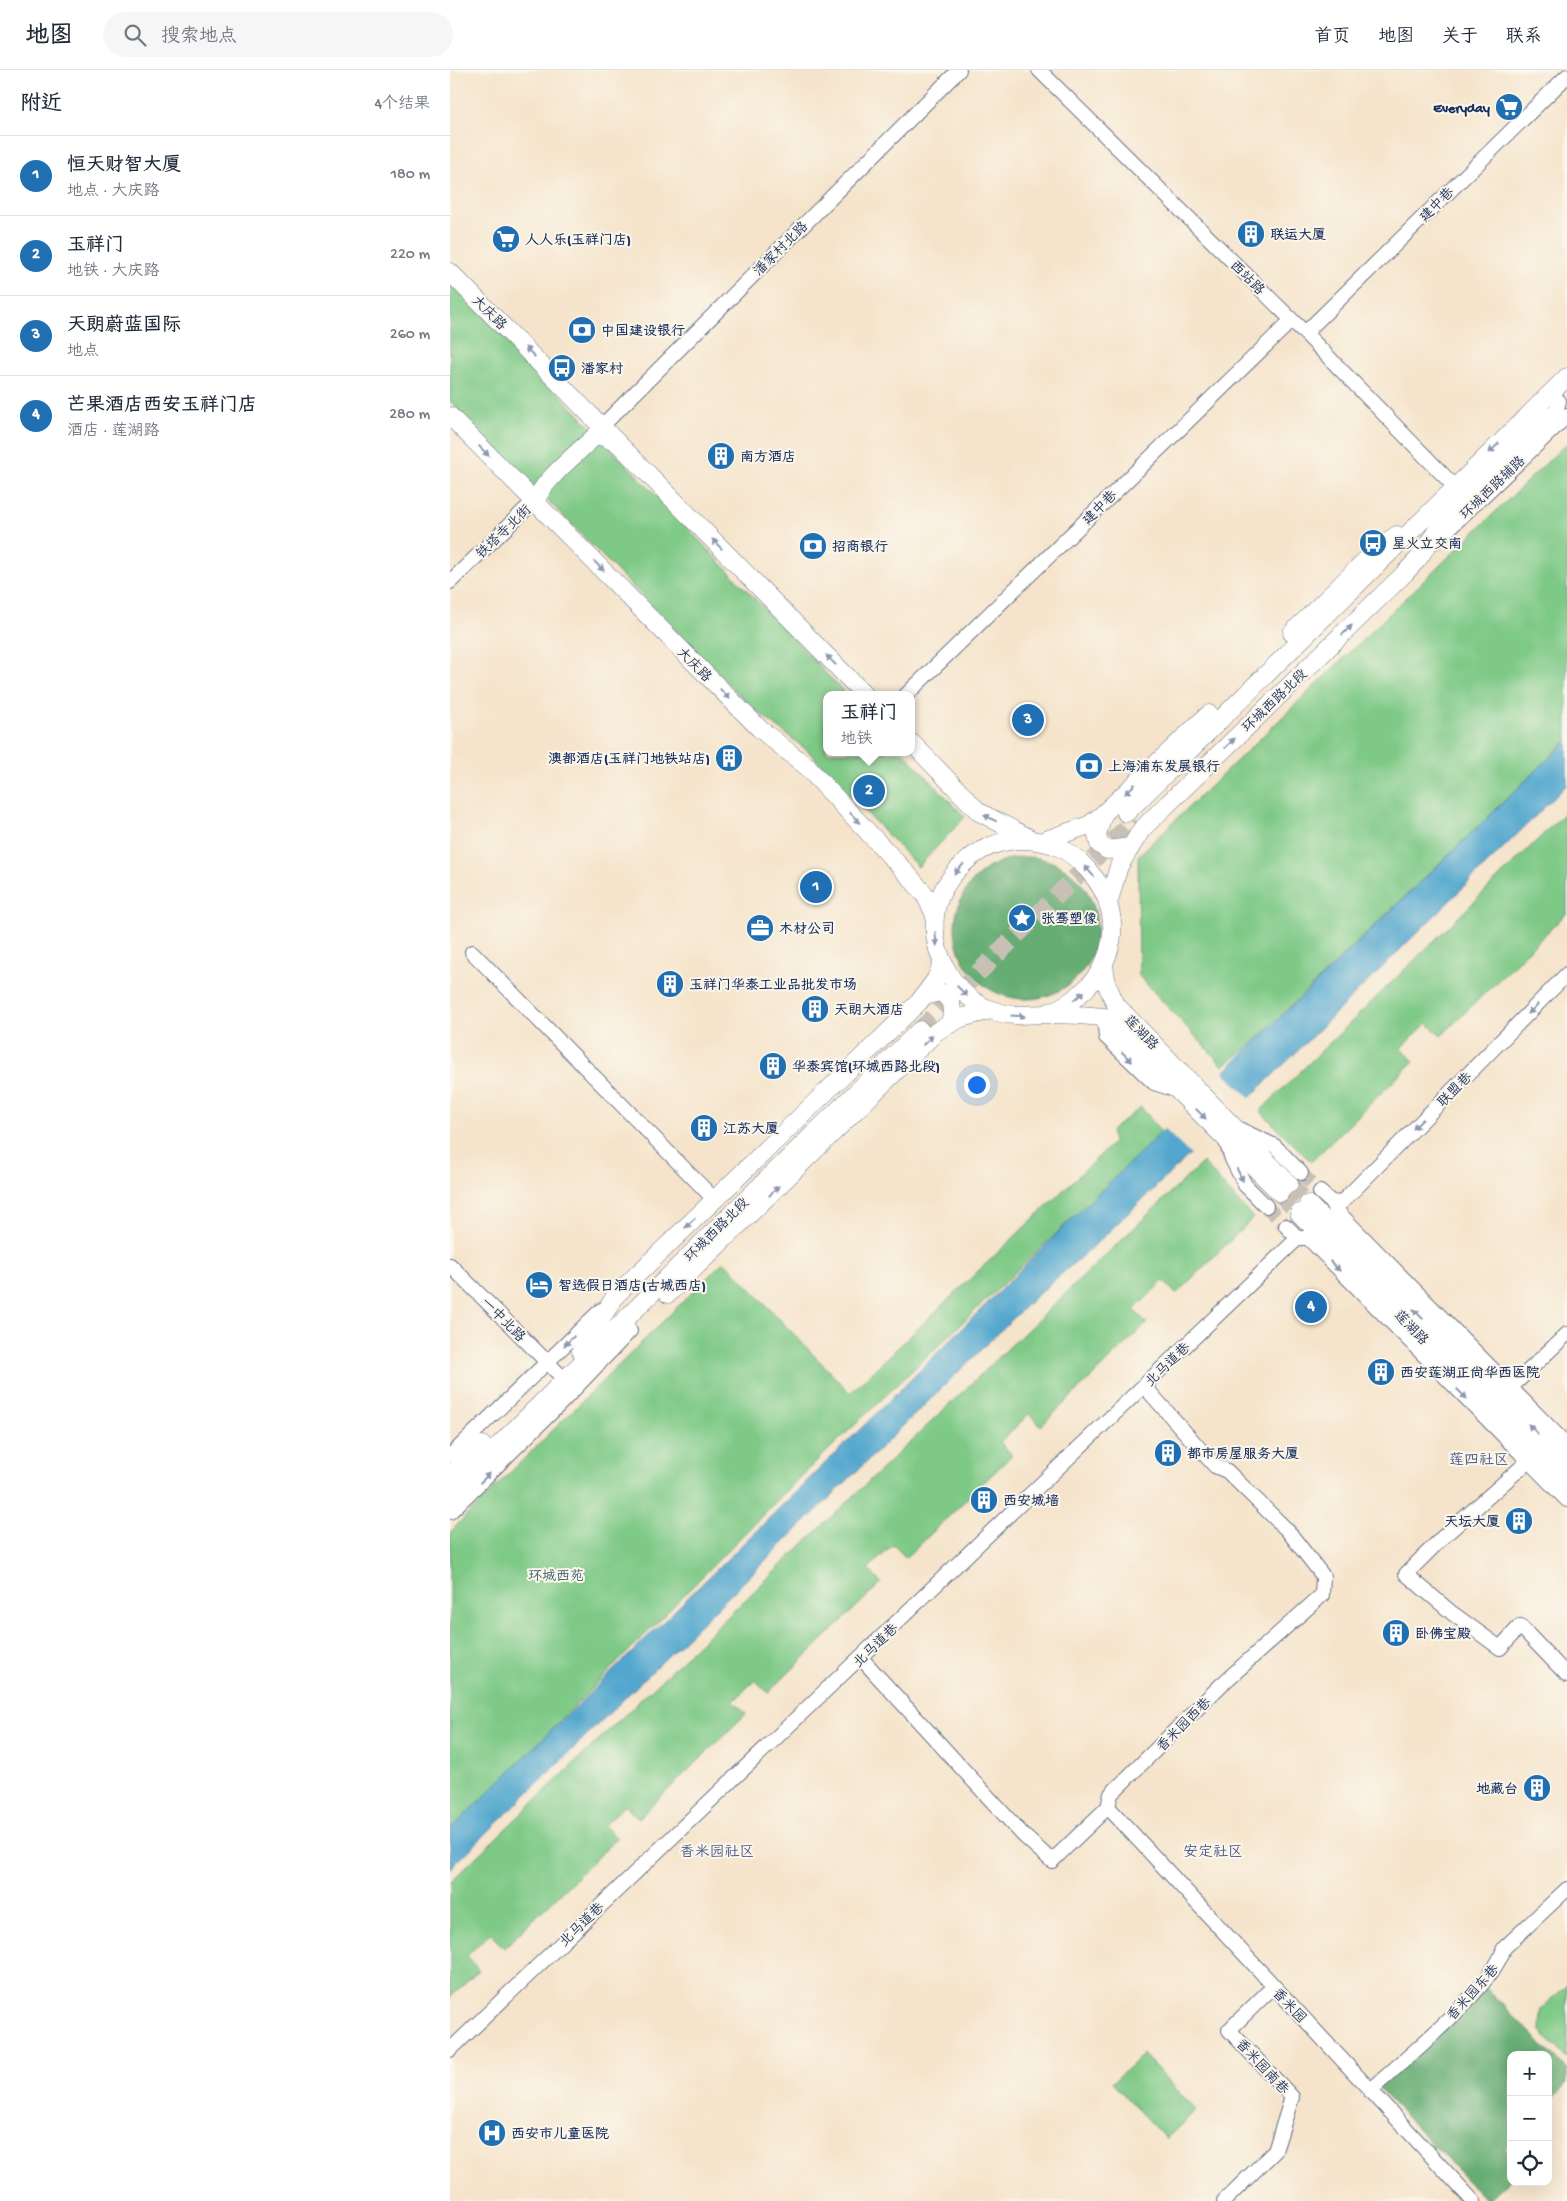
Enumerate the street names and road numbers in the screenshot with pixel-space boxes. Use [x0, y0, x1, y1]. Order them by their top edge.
street label: 建中巷 [1417, 184, 1459, 227]
street label: 潘家村北路 [750, 218, 813, 281]
street label: 西站路 [1225, 257, 1268, 300]
street label: 大庆路 [467, 292, 510, 335]
street label: 环城西路辅路 [1457, 453, 1530, 524]
street label: 建中巷 [1080, 487, 1122, 530]
street label: 铁塔寺北街 [473, 502, 536, 563]
street label: 大庆路 [672, 644, 715, 687]
street label: 环城西路北段 [1239, 666, 1312, 737]
street label: 莲湖路 [1119, 1012, 1162, 1055]
street label: 联盟巷 [1434, 1068, 1477, 1112]
street label: 环城西路北段 [681, 1194, 753, 1266]
street label: 一中北路 [476, 1294, 529, 1347]
street label: 莲湖路 [1389, 1307, 1432, 1350]
street label: 北马道巷 [1142, 1339, 1196, 1391]
street label: 北马道巷 [850, 1620, 904, 1672]
street label: 香米园西巷 [1153, 1694, 1216, 1757]
street label: 北马道巷 [556, 1899, 610, 1951]
street label: 香米园东巷 [1443, 1961, 1504, 2025]
street label: 香米园 [1268, 1985, 1309, 2028]
street label: 香米园南巷 [1231, 2036, 1293, 2100]

